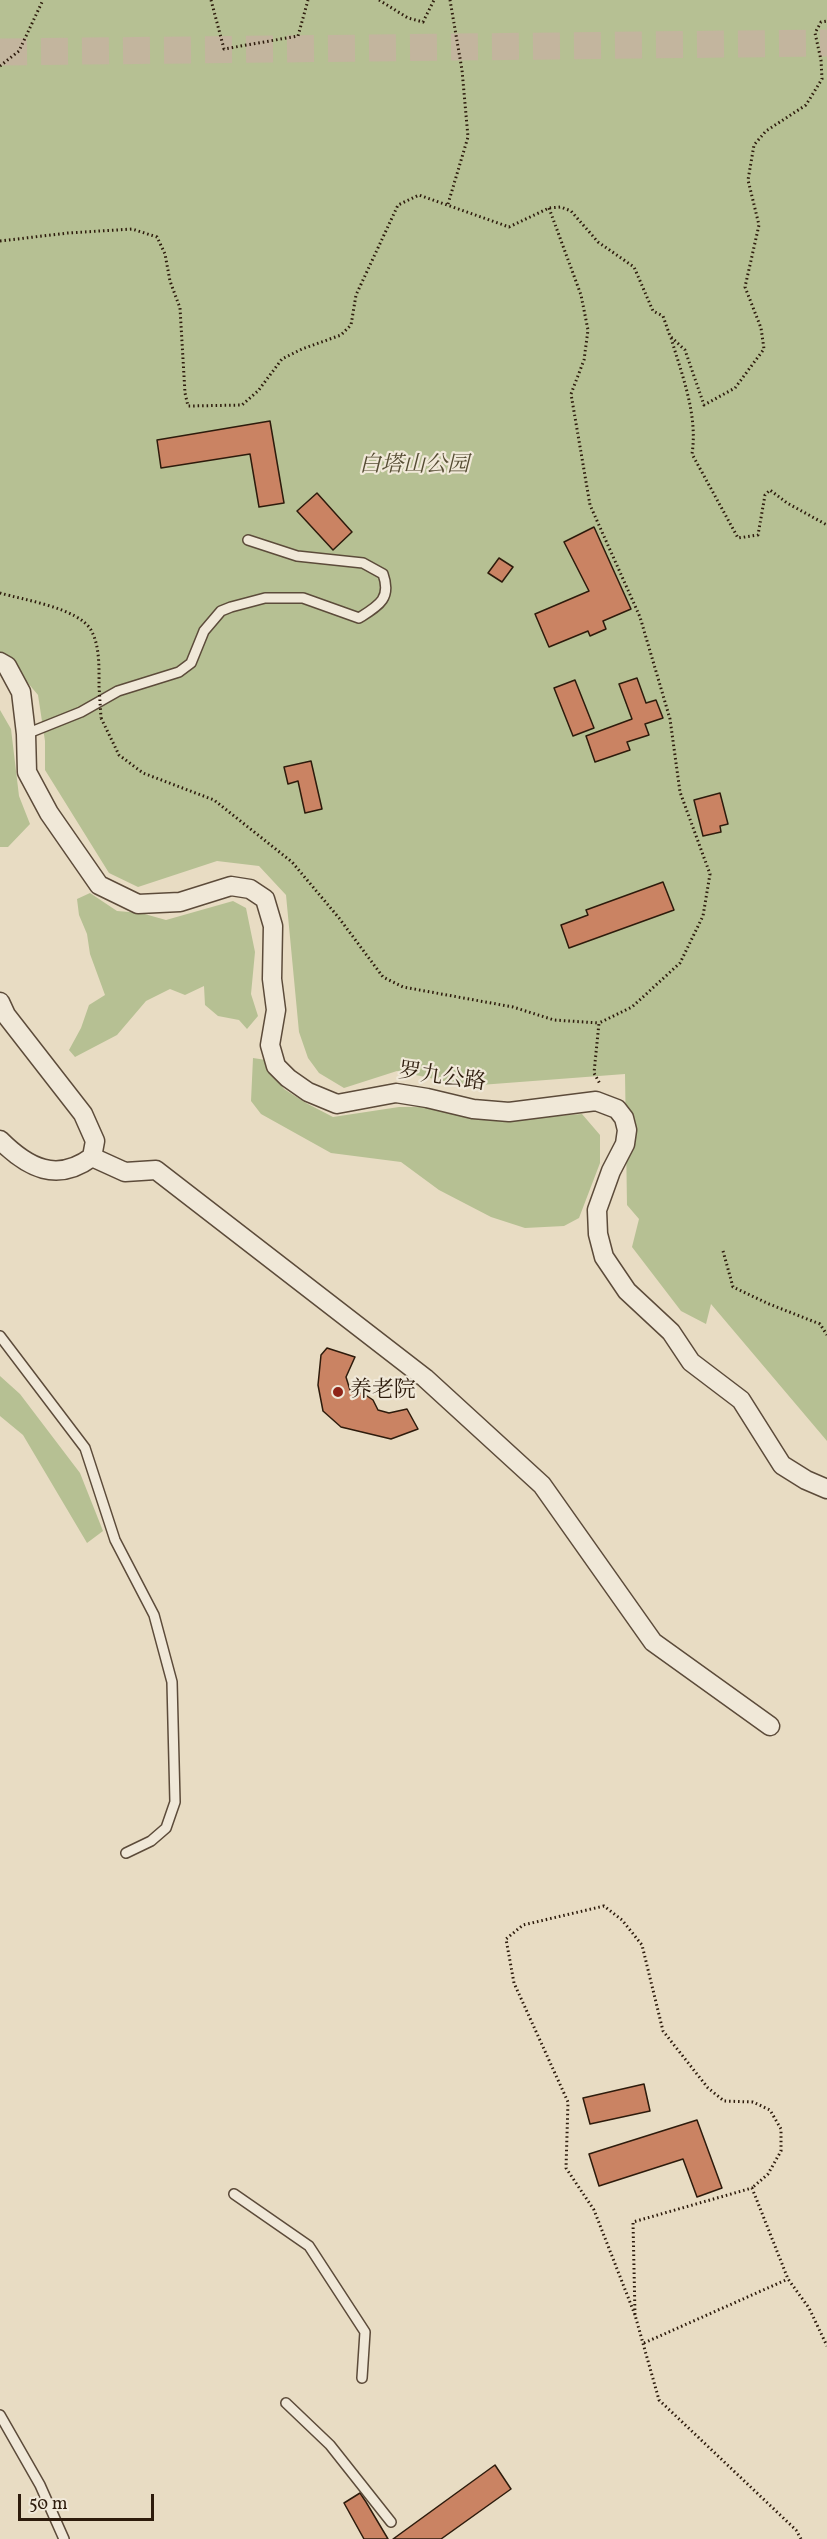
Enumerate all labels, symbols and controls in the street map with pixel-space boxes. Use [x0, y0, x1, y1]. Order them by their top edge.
park label: 白塔山公园 [359, 454, 469, 480]
street label: 罗九公路 [397, 1060, 487, 1098]
place label: 养老院 [350, 1379, 416, 1405]
marker: 养老院 [331, 1385, 345, 1399]
scale bar [21, 2482, 158, 2520]
text: 50 m [29, 2492, 68, 2517]

